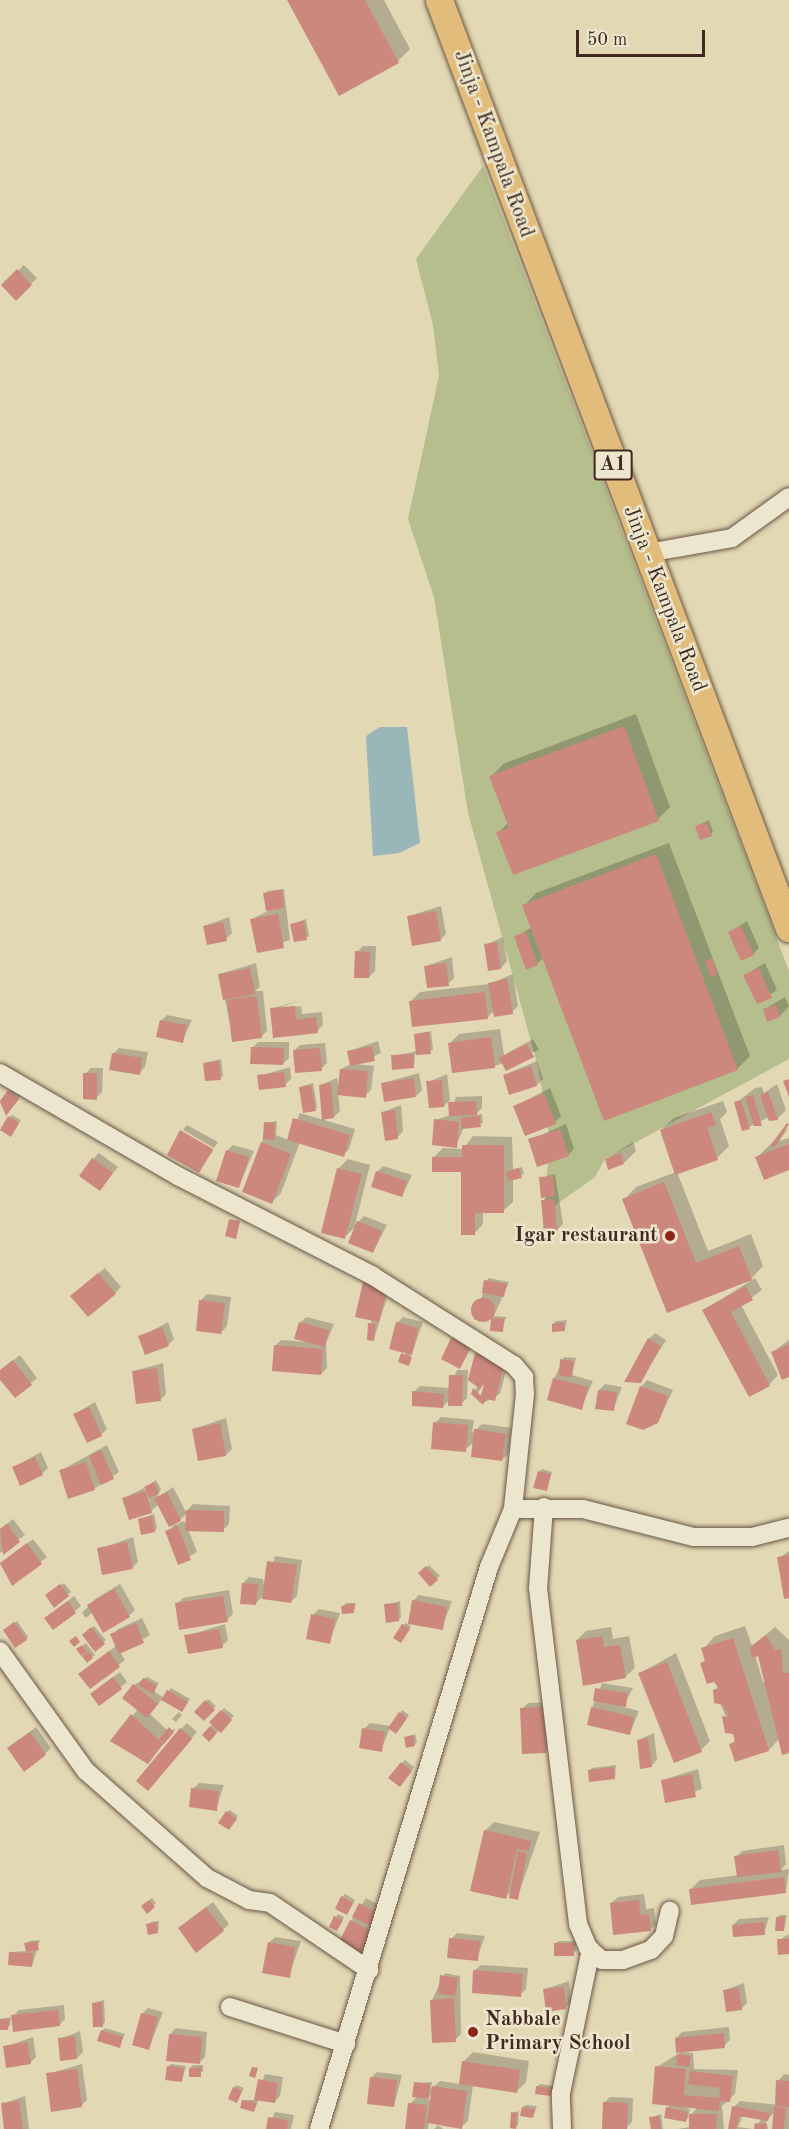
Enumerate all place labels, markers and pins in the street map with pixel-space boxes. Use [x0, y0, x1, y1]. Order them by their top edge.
place label: Igar restaurant [514, 1223, 658, 1249]
marker: Igar restaurant [663, 1229, 677, 1243]
place label: Nabbale Primary School [485, 2007, 631, 2057]
marker: Nabbale Primary School [466, 2025, 480, 2039]

